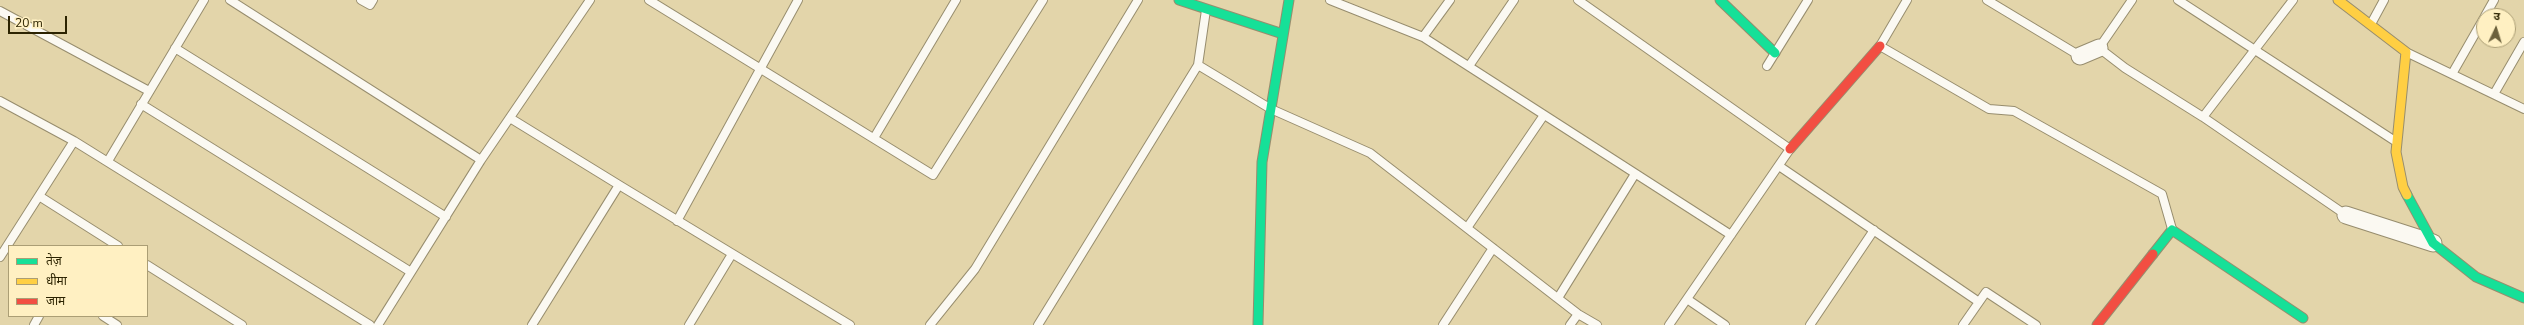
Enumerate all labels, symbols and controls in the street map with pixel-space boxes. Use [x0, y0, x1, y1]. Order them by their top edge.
scale bar [10, 8, 69, 34]
north arrow [2476, 8, 2516, 48]
text: उ [2493, 9, 2501, 24]
text: 20 m [15, 15, 43, 31]
legend [8, 245, 148, 317]
text: तेज़ [46, 253, 62, 269]
text: धीमा [46, 273, 67, 289]
text: जाम [46, 293, 65, 309]

